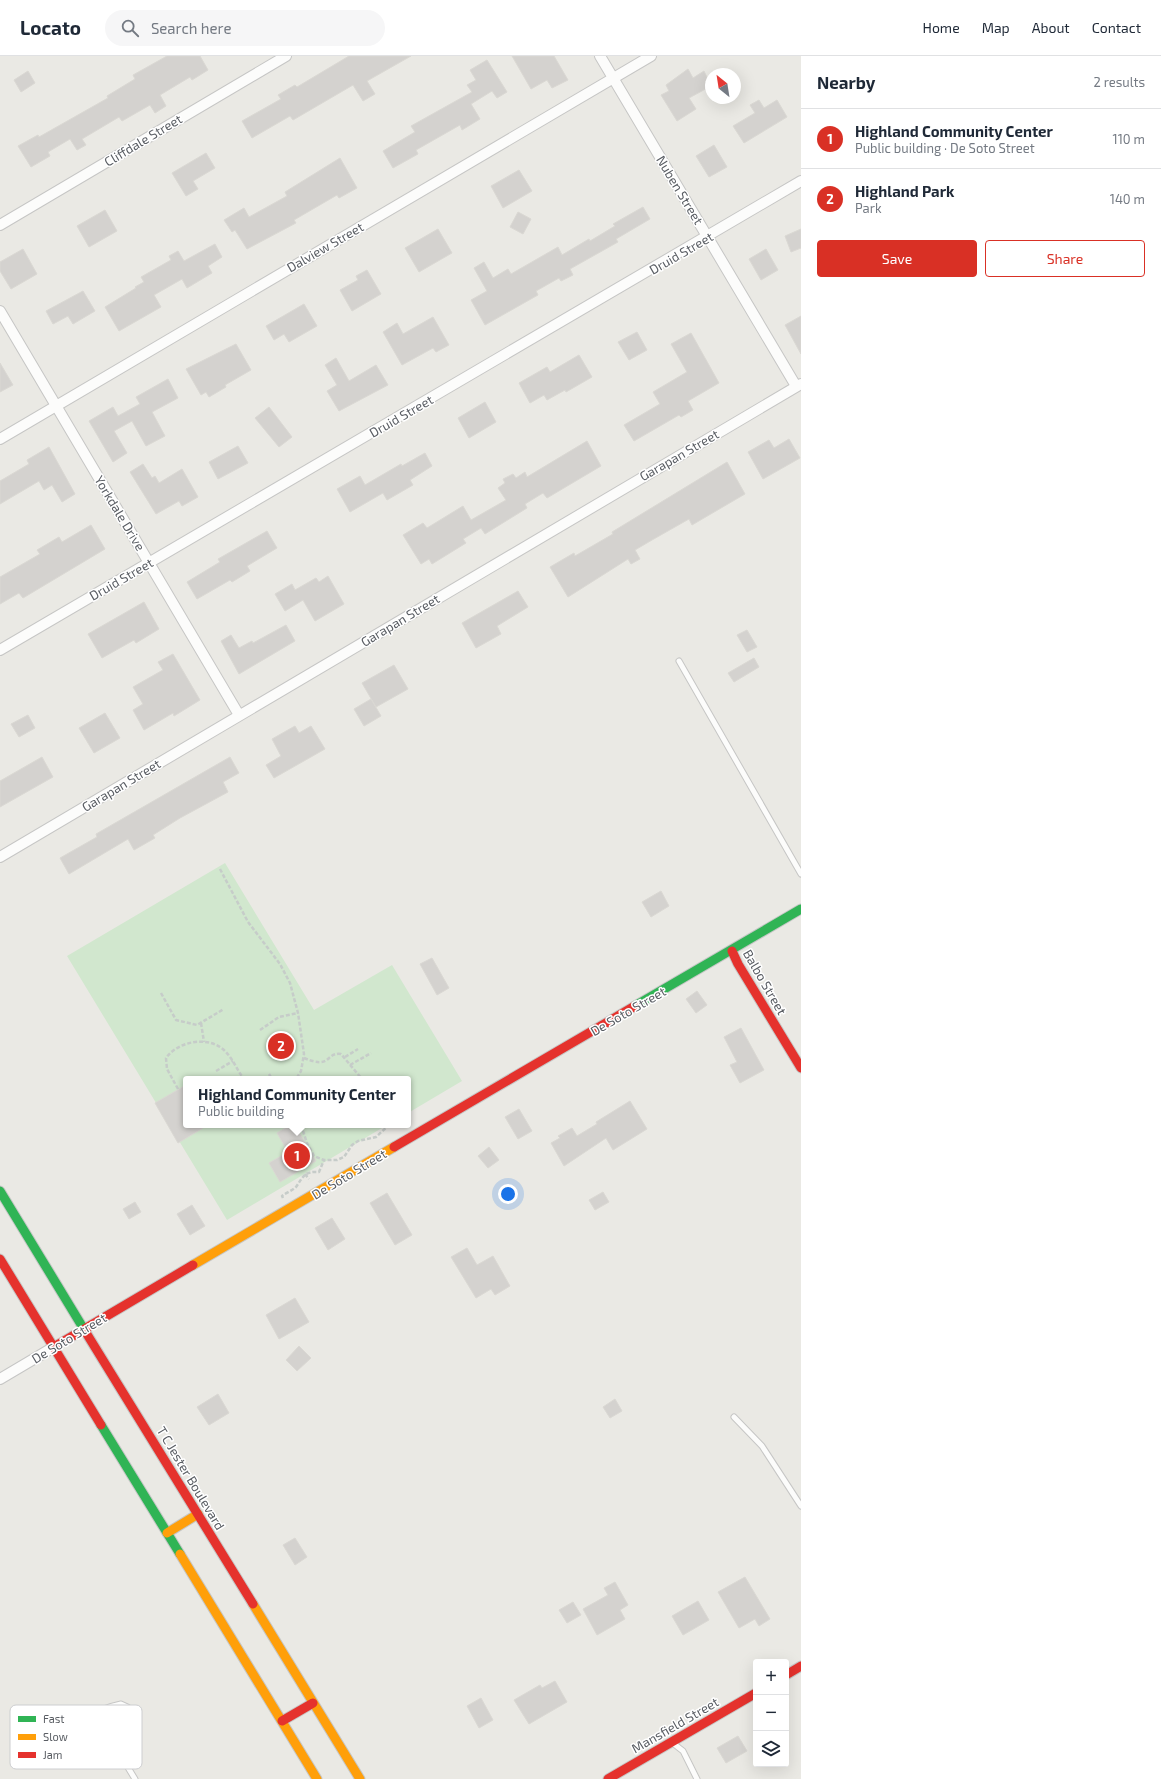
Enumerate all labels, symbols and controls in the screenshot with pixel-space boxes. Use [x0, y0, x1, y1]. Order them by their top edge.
search box [105, 10, 385, 46]
text: Locato [20, 16, 81, 39]
icon: search [119, 17, 141, 39]
text: Search here [151, 19, 231, 37]
text: Home [923, 19, 960, 36]
text: Map [982, 19, 1010, 36]
text: About [1032, 19, 1070, 36]
text: Contact [1092, 19, 1141, 36]
north arrow [705, 68, 741, 104]
text: Nearby [817, 72, 875, 92]
text: 2 results [1093, 74, 1145, 90]
street label: Cliffdale Street [101, 110, 185, 170]
text: Highland Community Center [855, 122, 1053, 140]
text: 1 [827, 131, 833, 147]
text: 110 m [1113, 131, 1145, 147]
text: Public building · De Soto Street [855, 140, 1035, 156]
street label: Nuben Street [653, 153, 707, 227]
text: Highland Park [855, 182, 954, 200]
text: 2 [826, 191, 834, 207]
text: 140 m [1110, 191, 1145, 207]
text: Park [855, 200, 882, 216]
street label: Dalview Street [284, 219, 366, 275]
street label: Druid Street [646, 228, 716, 278]
button: Save [817, 240, 977, 277]
button: Share [985, 240, 1145, 277]
street label: Druid Street [366, 391, 436, 441]
street label: Garapan Street [636, 426, 722, 484]
street label: Yorkdale Drive [91, 473, 149, 553]
street label: Druid Street [86, 554, 156, 604]
street label: Garapan Street [358, 590, 442, 650]
street label: Garapan Street [79, 755, 163, 815]
street label: Balbo Street [740, 946, 790, 1018]
street label: De Soto Street [587, 983, 669, 1039]
pin: 2 [268, 1031, 294, 1061]
popup [183, 1076, 411, 1128]
text: Highland Community Center [198, 1085, 396, 1103]
text: Public building [198, 1103, 284, 1119]
pin: 1 [284, 1141, 310, 1171]
street label: De Soto Street [309, 1145, 389, 1203]
your location [498, 1184, 518, 1204]
street label: De Soto Street [29, 1309, 109, 1367]
street label: T C Jester Boulevard [154, 1423, 228, 1533]
map controls [753, 1659, 789, 1767]
button: + [753, 1659, 789, 1695]
street label: Mansfield Street [629, 1694, 721, 1756]
button: − [753, 1695, 789, 1731]
legend [10, 1705, 142, 1769]
text: Fast [43, 1712, 65, 1725]
text: Slow [43, 1730, 68, 1743]
button: layers [753, 1731, 789, 1767]
text: Jam [43, 1748, 62, 1761]

